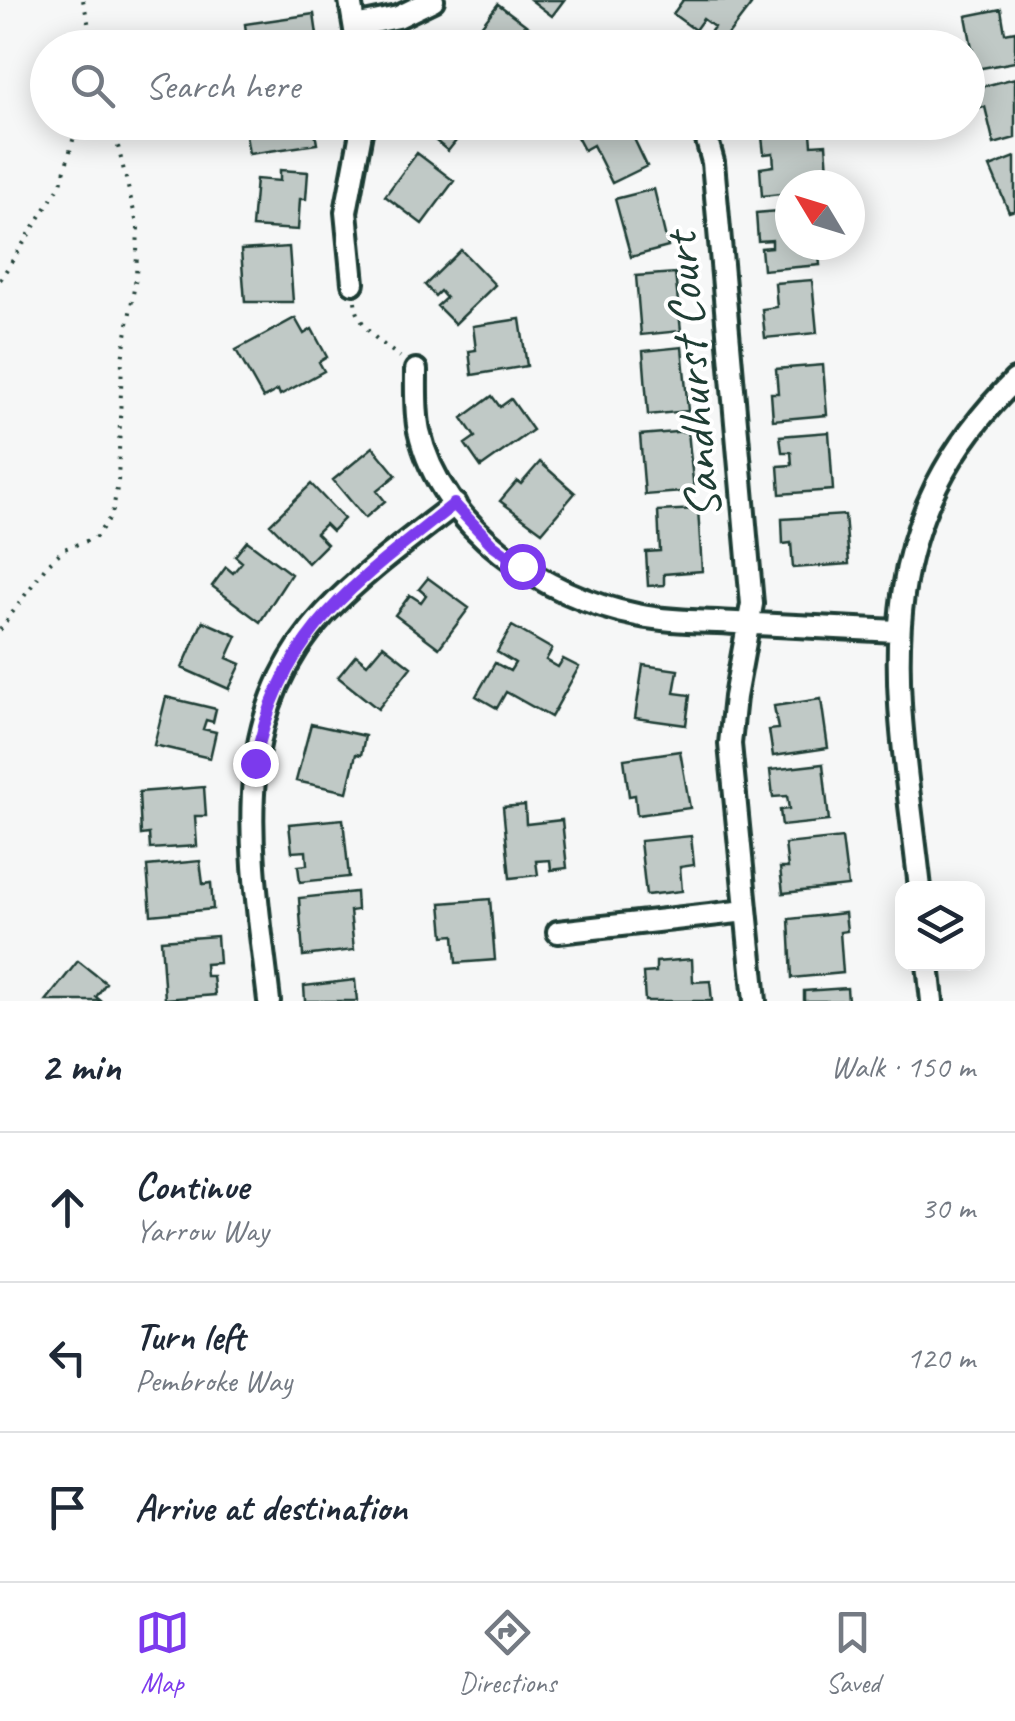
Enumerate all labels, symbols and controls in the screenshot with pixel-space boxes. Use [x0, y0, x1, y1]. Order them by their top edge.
search box [30, 30, 985, 140]
icon: search [65, 58, 120, 113]
text: Search here [145, 62, 300, 109]
north arrow [775, 170, 865, 260]
street label: Sandhurst Court [647, 226, 735, 522]
route start [500, 544, 546, 590]
route end [233, 741, 279, 787]
map controls [895, 881, 985, 971]
button: layers [895, 881, 985, 971]
text: 2 min [40, 1040, 120, 1093]
text: Walk · 150 m [831, 1046, 975, 1087]
text: Continue [135, 1163, 249, 1210]
icon: ahead [40, 1180, 95, 1235]
text: 30 m [921, 1187, 975, 1228]
text: Yarrow Way [135, 1210, 269, 1251]
text: Turn left [135, 1313, 245, 1360]
icon: left [40, 1330, 95, 1385]
text: 120 m [906, 1337, 975, 1378]
text: Pembroke Way [135, 1360, 292, 1401]
icon: arrive [40, 1480, 95, 1535]
text: Arrive at destination [135, 1484, 407, 1531]
tab: Map [135, 1605, 190, 1700]
tab: Directions [459, 1605, 556, 1700]
tab: Saved [825, 1605, 880, 1700]

